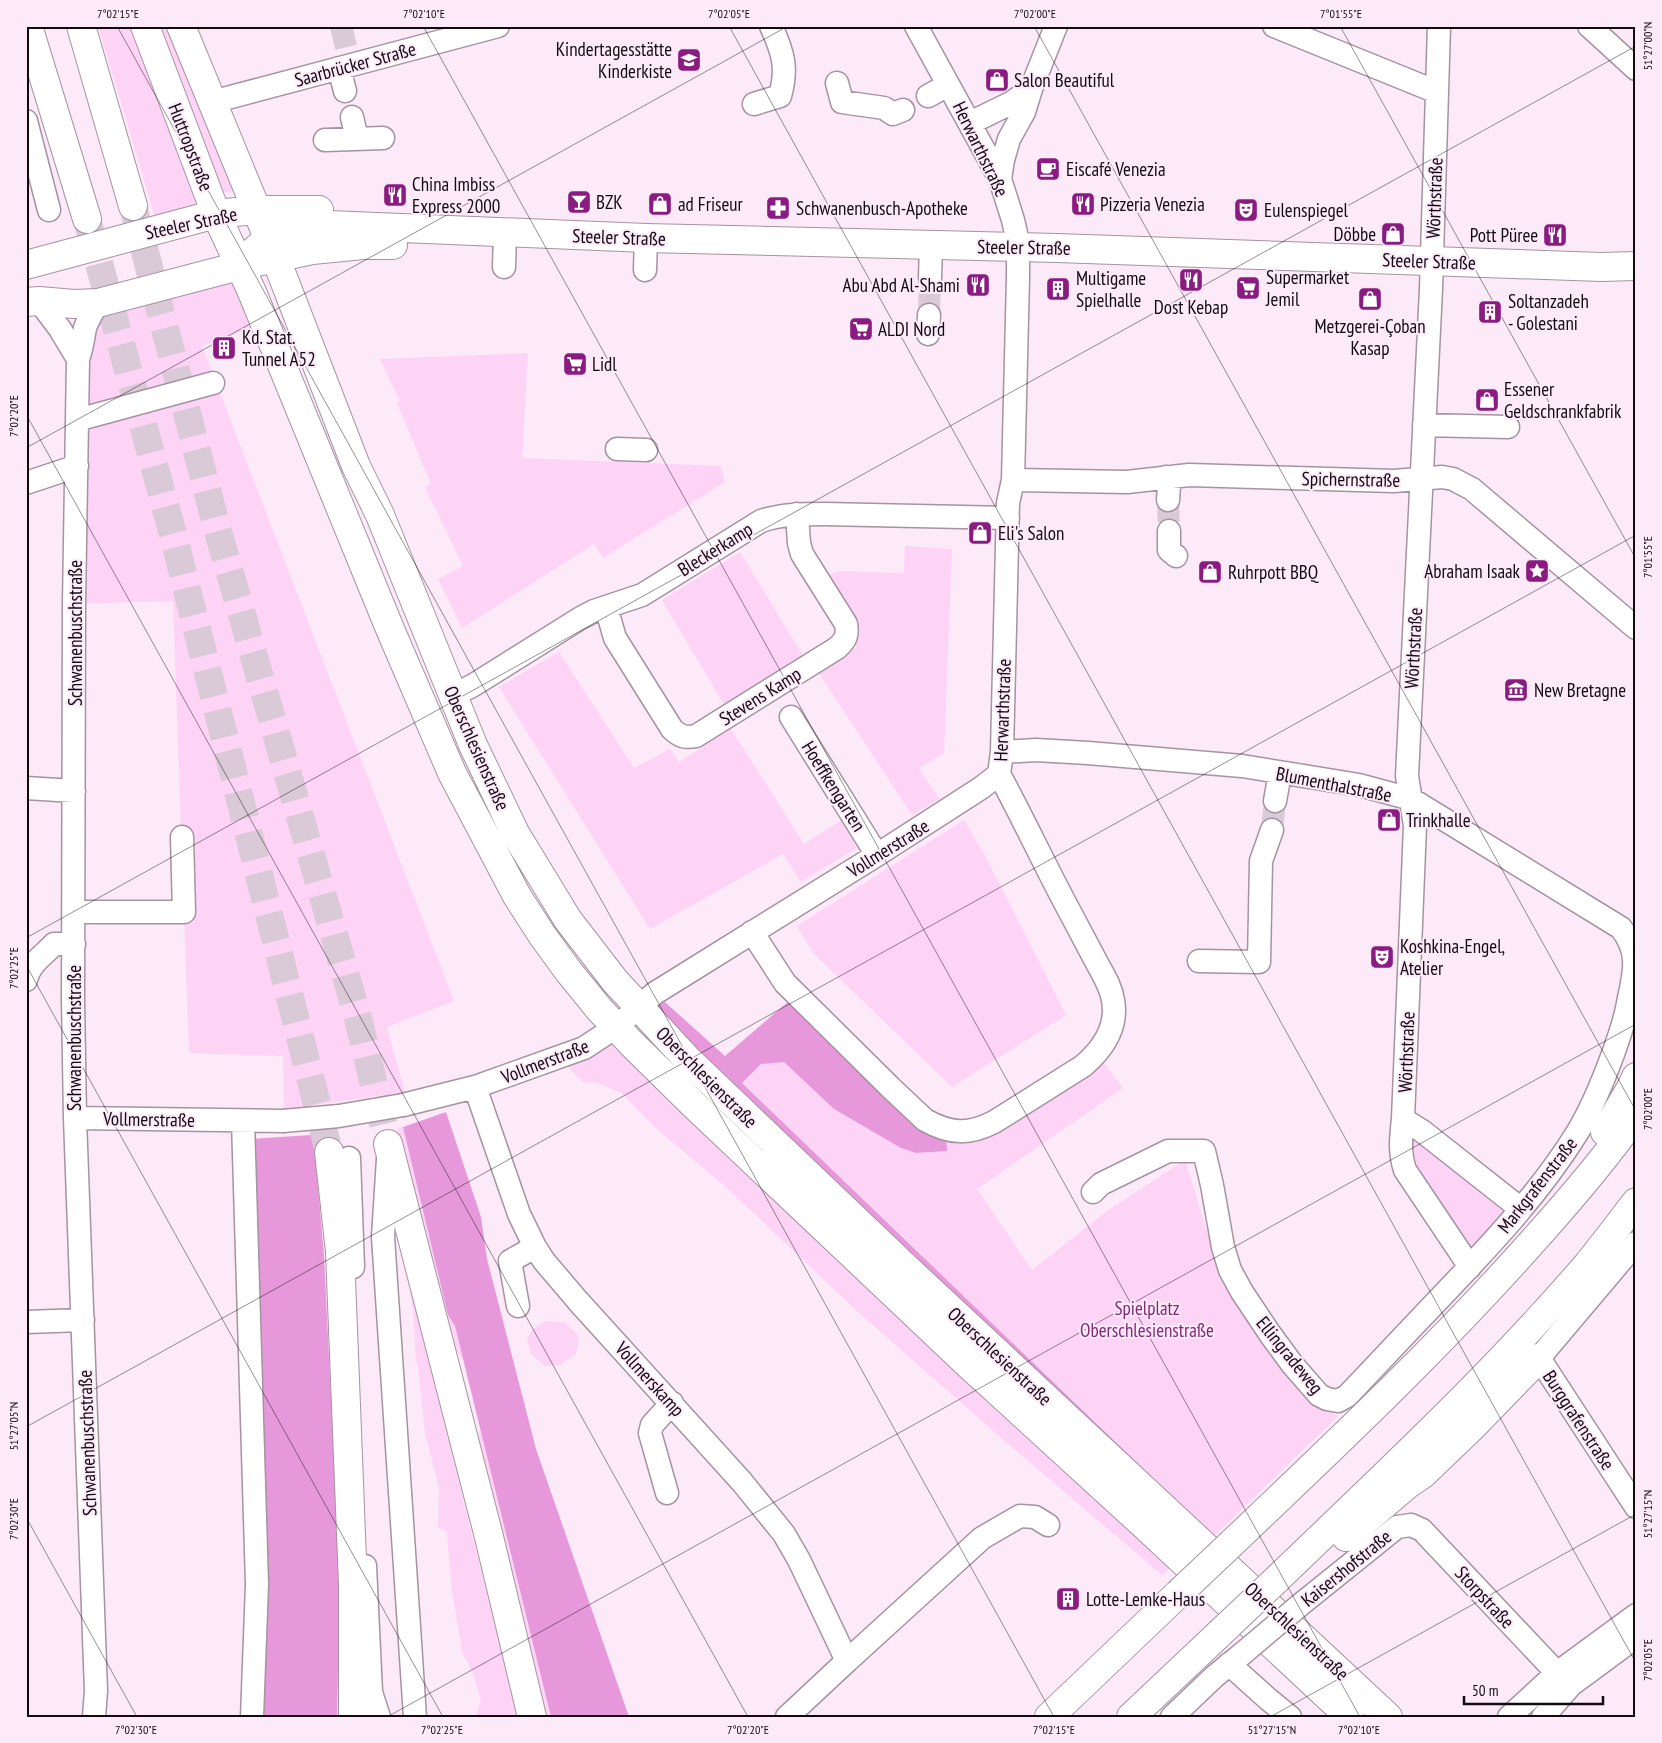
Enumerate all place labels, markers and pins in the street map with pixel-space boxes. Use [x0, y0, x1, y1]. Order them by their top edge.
place label: Kindertagesstätte Kinderkiste [556, 37, 672, 83]
school or university icon: Kindertagesstätte Kinderkiste [676, 47, 702, 73]
shop icon: Salon Beautiful [984, 67, 1010, 93]
place label: Salon Beautiful [1014, 68, 1115, 92]
cafe icon: Eiscafé Venezia [1035, 156, 1061, 182]
place label: Eiscafé Venezia [1066, 157, 1166, 181]
place label: China Imbiss Express 2000 [412, 172, 500, 218]
restaurant icon: China Imbiss Express 2000 [382, 182, 408, 208]
bar icon: BZK [566, 189, 592, 215]
place label: BZK [596, 190, 623, 214]
shop icon: ad Friseur [647, 191, 673, 217]
restaurant icon: Pizzeria Venezia [1070, 191, 1096, 217]
place label: ad Friseur [678, 192, 744, 216]
place label: Pizzeria Venezia [1100, 192, 1205, 216]
pharmacy icon: Schwanenbusch-Apotheke [765, 195, 791, 221]
place label: Schwanenbusch-Apotheke [796, 196, 968, 220]
theatre icon: Eulenspiegel [1233, 197, 1259, 223]
place label: Eulenspiegel [1264, 198, 1349, 222]
shop icon: Döbbe [1380, 221, 1406, 247]
place label: Döbbe [1333, 222, 1376, 246]
restaurant icon: Pott Püree [1542, 222, 1568, 248]
place label: Pott Püree [1470, 223, 1538, 247]
place label: Supermarket Jemil [1265, 265, 1350, 311]
place label: Multigame Spielhalle [1076, 266, 1146, 312]
restaurant icon: Dost Kebap [1178, 267, 1204, 293]
restaurant icon: Abu Abd Al-Shami [965, 272, 991, 298]
place label: Abu Abd Al-Shami [843, 273, 960, 297]
supermarket icon: Supermarket Jemil [1235, 275, 1261, 301]
building icon: Multigame Spielhalle [1045, 276, 1071, 302]
shop icon: Metzgerei-Çoban Kasap [1357, 286, 1383, 312]
place label: Soltanzadeh - Golestani [1508, 289, 1589, 335]
place label: Dost Kebap [1154, 295, 1228, 319]
building icon: Soltanzadeh - Golestani [1477, 299, 1503, 325]
place label: Metzgerei-Çoban Kasap [1314, 314, 1426, 360]
supermarket icon: ALDI Nord [848, 316, 874, 342]
place label: ALDI Nord [878, 317, 945, 341]
place label: Kd. Stat. Tunnel A52 [242, 325, 316, 371]
building icon: Kd. Stat. Tunnel A52 [211, 335, 237, 361]
supermarket icon: Lidl [562, 351, 588, 377]
place label: Lidl [592, 352, 617, 376]
place label: Essener Geldschrankfabrik [1504, 377, 1622, 423]
shop icon: Essener Geldschrankfabrik [1474, 387, 1500, 413]
shop icon: Eli's Salon [967, 520, 993, 546]
place label: Eli's Salon [998, 521, 1064, 545]
place icon: Abraham Isaak [1524, 558, 1550, 584]
shop icon: Ruhrpott BBQ [1197, 559, 1223, 585]
place label: Abraham Isaak [1424, 559, 1521, 583]
place label: Ruhrpott BBQ [1228, 560, 1319, 584]
museum icon: New Bretagne [1503, 677, 1529, 703]
place label: New Bretagne [1534, 678, 1626, 702]
shop icon: Trinkhalle [1376, 807, 1402, 833]
place label: Trinkhalle [1406, 808, 1471, 832]
place label: Koshkina-Engel, Atelier [1400, 934, 1505, 980]
theatre icon: Koshkina-Engel, Atelier [1369, 944, 1395, 970]
building icon: Lotte-Lemke-Haus [1055, 1586, 1081, 1612]
place label: Lotte-Lemke-Haus [1086, 1587, 1205, 1611]

